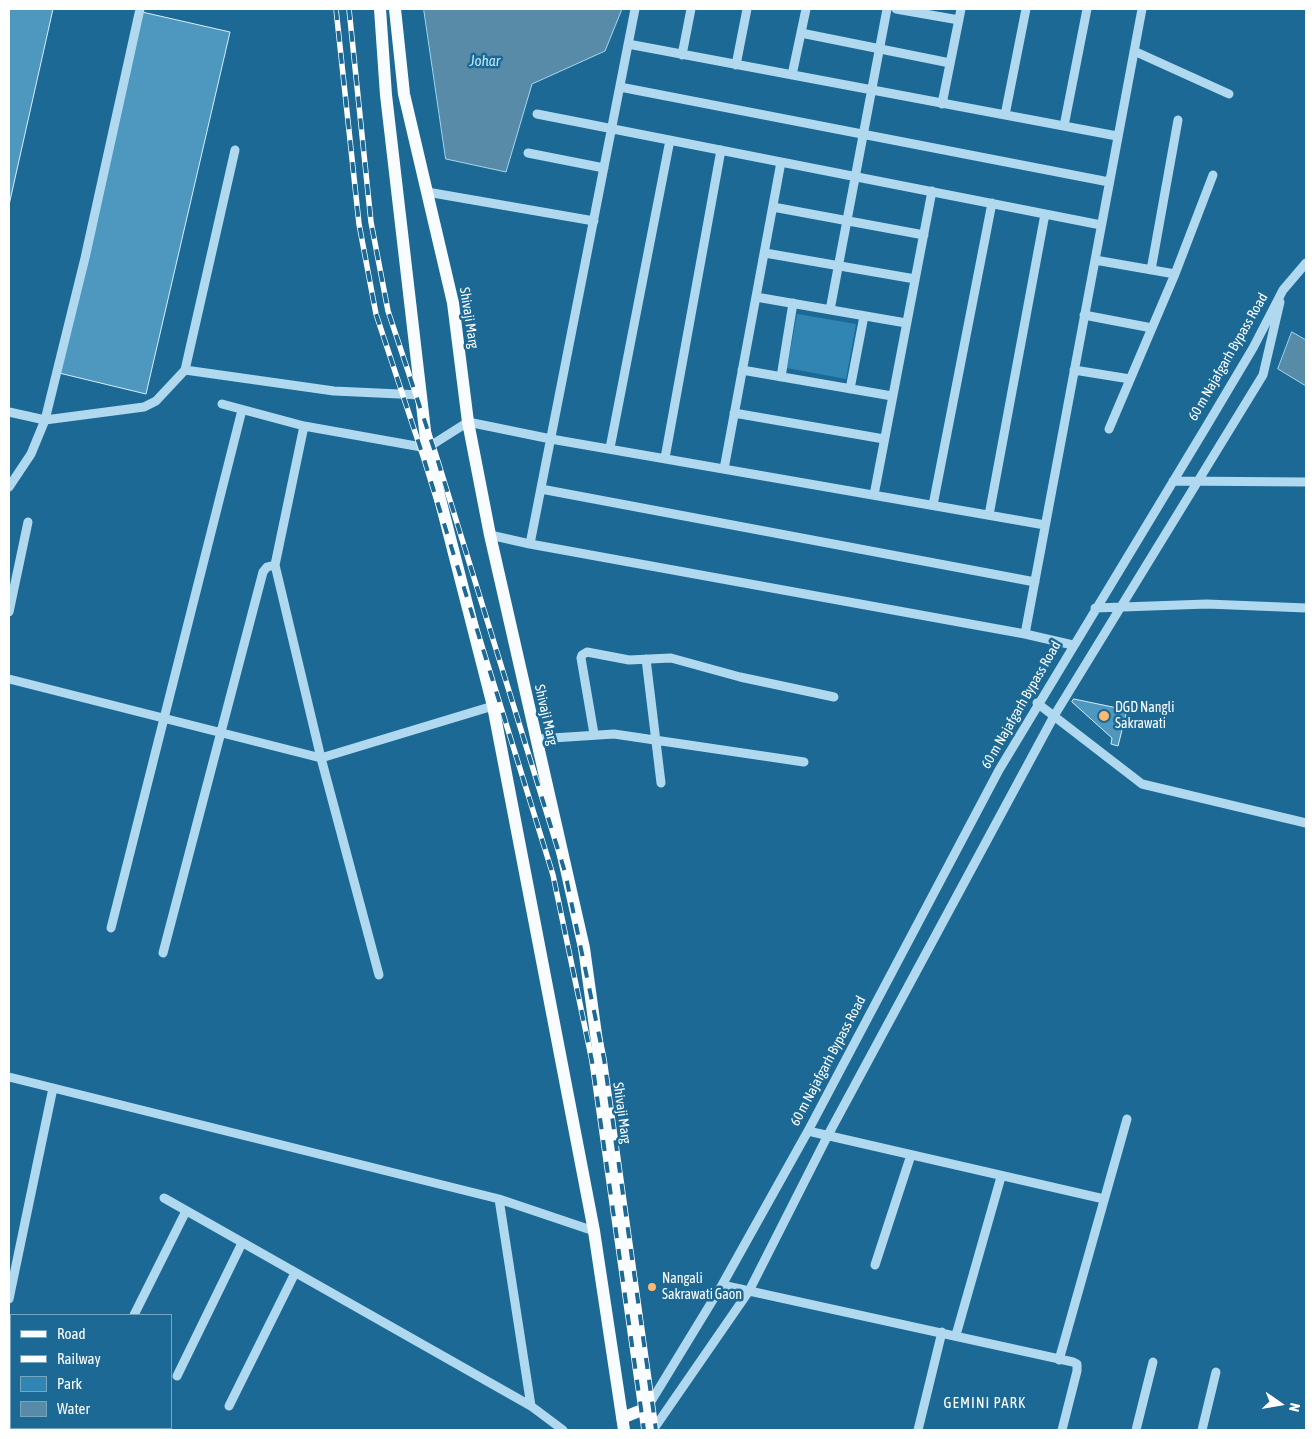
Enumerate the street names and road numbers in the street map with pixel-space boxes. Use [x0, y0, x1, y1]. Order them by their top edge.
street label: Shivaji Marg [456, 286, 482, 350]
street label: 60 m Najafgarh Bypass Road [1185, 290, 1271, 424]
street label: 60 m Najafgarh Bypass Road [978, 638, 1064, 772]
street label: Shivaji Marg [531, 683, 561, 747]
street label: 60 m Najafgarh Bypass Road [787, 993, 869, 1129]
street label: Shivaji Marg [609, 1081, 635, 1145]

